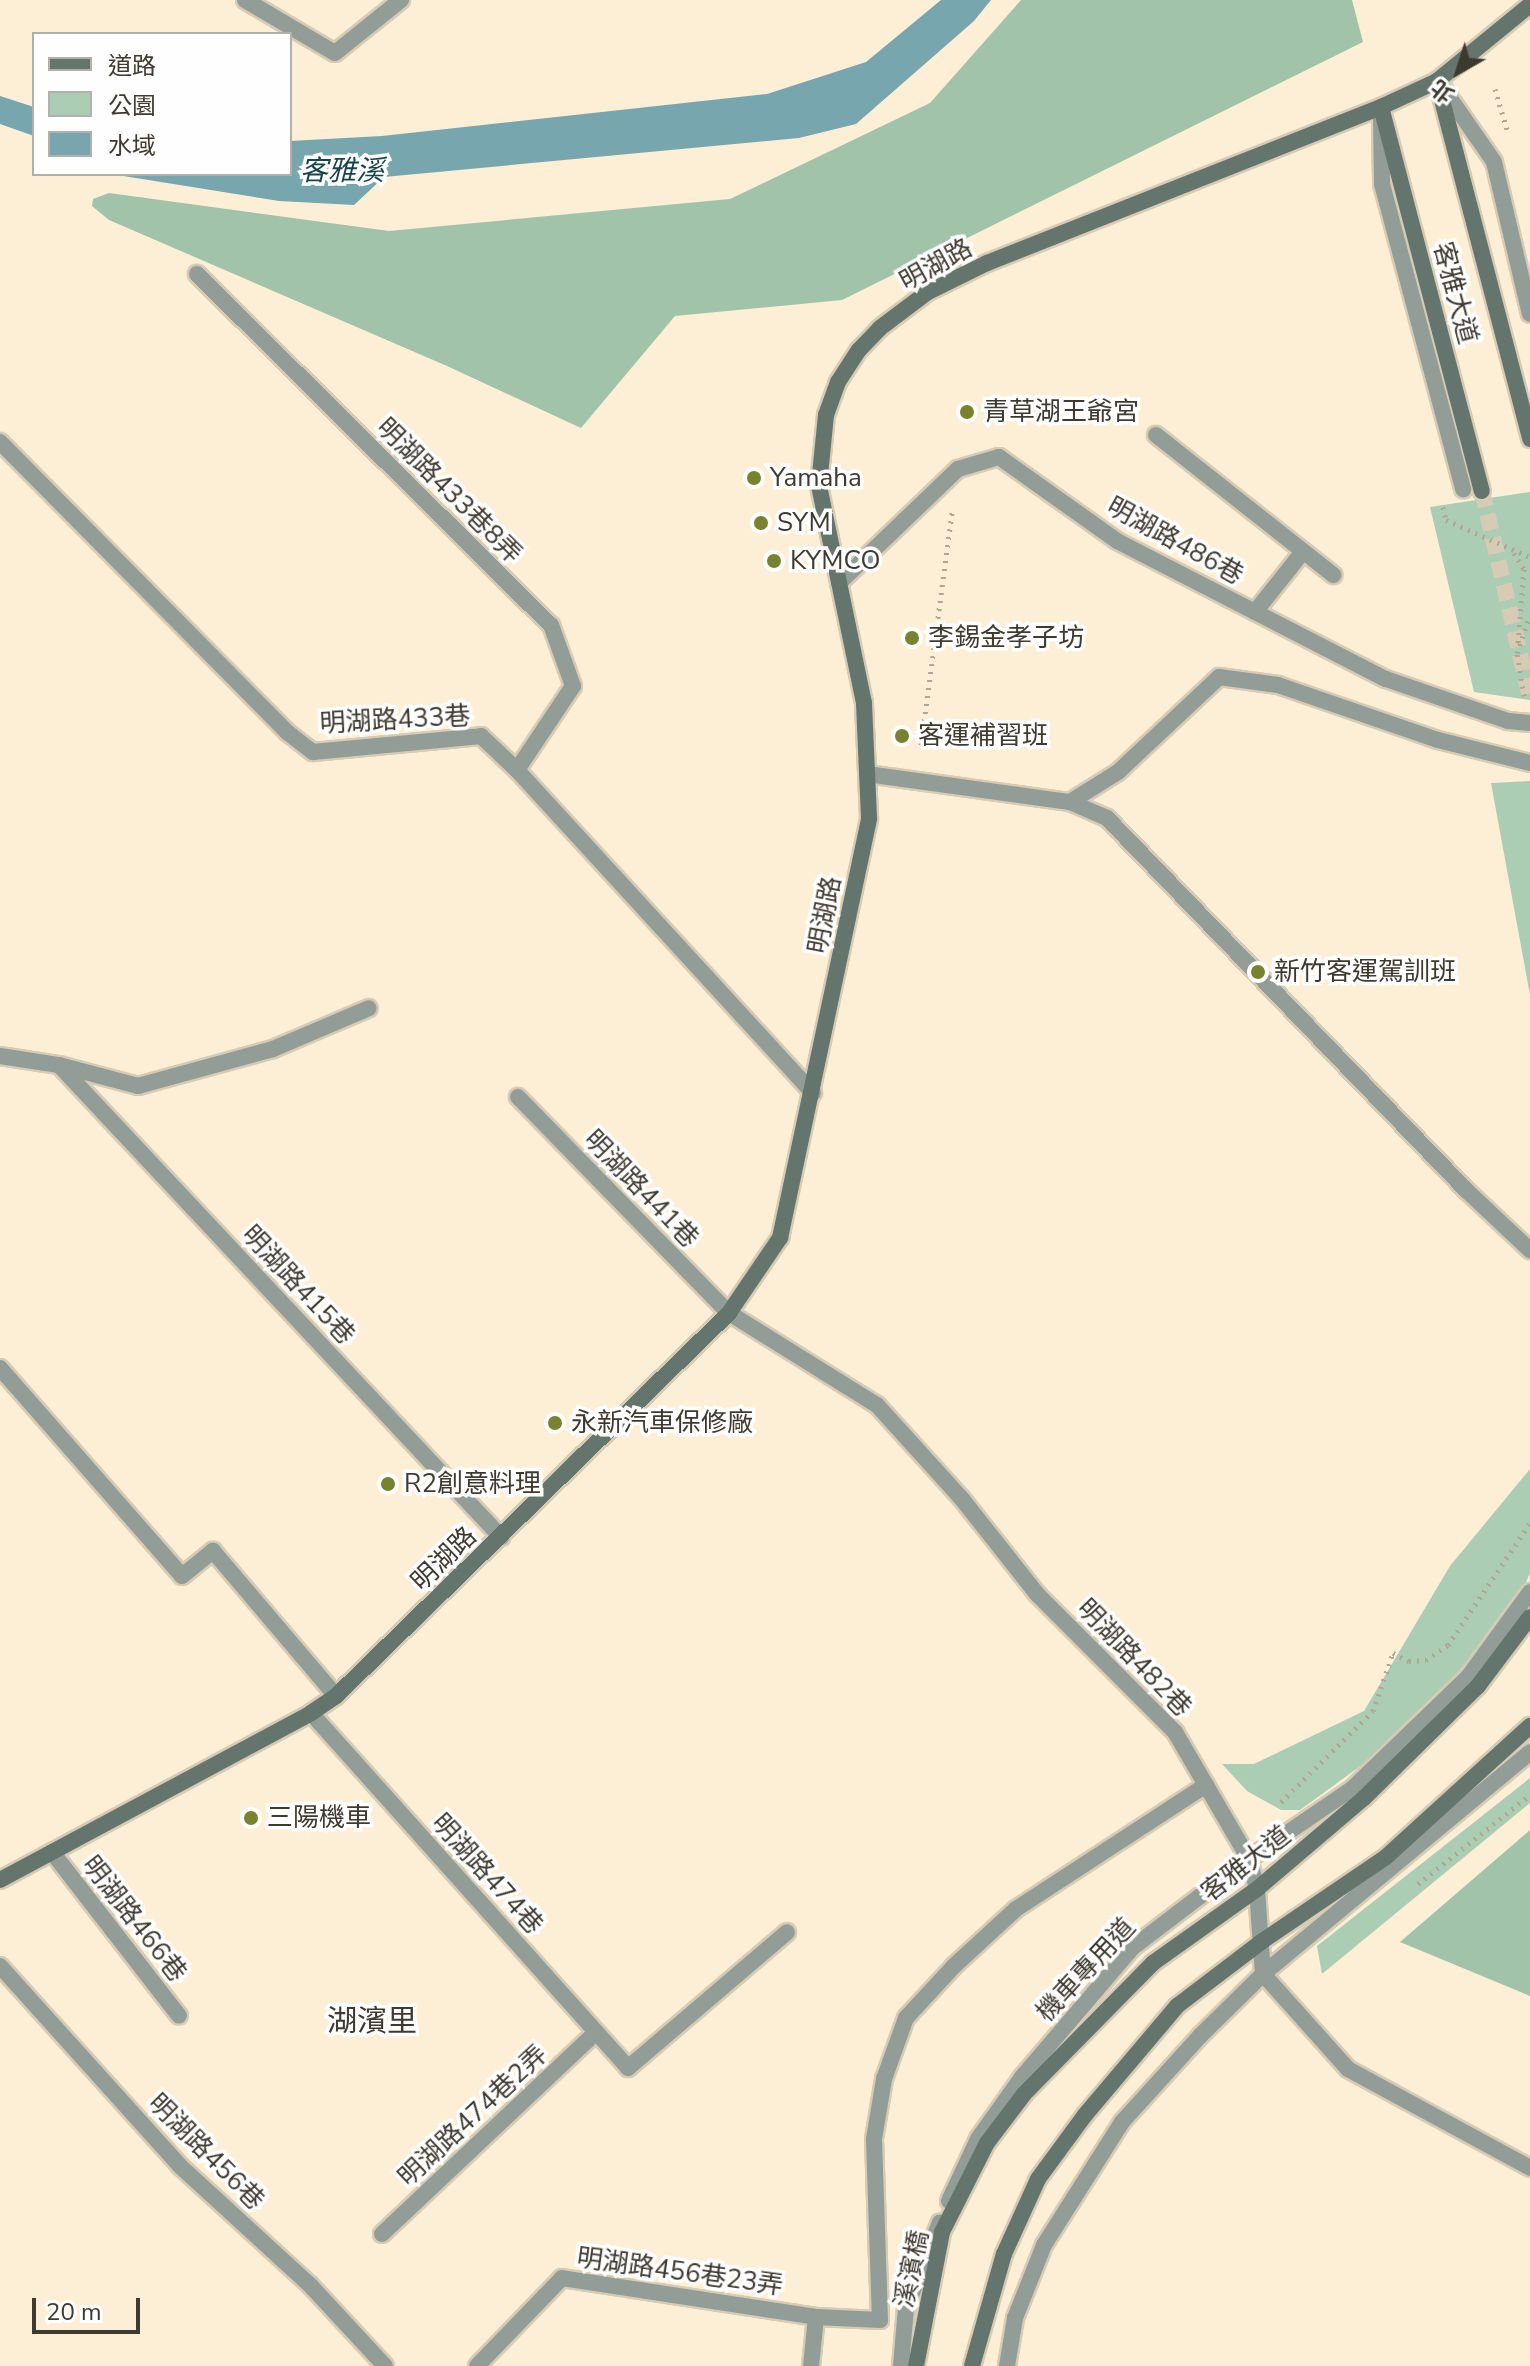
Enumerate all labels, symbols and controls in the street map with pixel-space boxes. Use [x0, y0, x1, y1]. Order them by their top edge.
legend [32, 32, 292, 176]
north arrow [1418, 32, 1498, 112]
text: 道路 [108, 50, 156, 82]
text: 北 [1425, 72, 1461, 109]
text: 公園 [108, 90, 156, 122]
text: 水域 [108, 130, 156, 162]
water label: 客雅溪 [300, 154, 384, 188]
street label: 明湖路 [894, 232, 978, 298]
street label: 客雅大道 [1426, 239, 1484, 347]
place label: 青草湖王爺宮 [983, 396, 1139, 428]
marker: 青草湖王爺宮 [958, 403, 976, 421]
street label: 明湖路433巷8弄 [370, 412, 528, 570]
place label: Yamaha [770, 462, 862, 494]
marker: Yamaha [745, 469, 763, 487]
street label: 明湖路486巷 [1101, 491, 1249, 591]
place label: SYM [777, 507, 831, 539]
marker: SYM [752, 514, 770, 532]
place label: KYMCO [790, 545, 880, 577]
marker: KYMCO [765, 552, 783, 570]
place label: 李錫金孝子坊 [928, 622, 1084, 654]
marker: 李錫金孝子坊 [903, 629, 921, 647]
street label: 明湖路433巷 [319, 700, 471, 740]
place label: 客運補習班 [918, 720, 1048, 752]
marker: 客運補習班 [893, 727, 911, 745]
street label: 明湖路 [802, 874, 848, 956]
place label: 新竹客運駕訓班 [1274, 956, 1456, 988]
marker: 新竹客運駕訓班 [1249, 963, 1267, 981]
street label: 明湖路441巷 [577, 1124, 705, 1254]
street label: 明湖路415巷 [235, 1219, 361, 1351]
place label: 永新汽車保修廠 [571, 1407, 753, 1439]
marker: 永新汽車保修廠 [546, 1414, 564, 1432]
place label: R2創意料理 [404, 1468, 541, 1500]
marker: R2創意料理 [379, 1475, 397, 1493]
street label: 明湖路 [405, 1521, 483, 1597]
street label: 明湖路482巷 [1070, 1593, 1198, 1723]
place label: 三陽機車 [267, 1802, 371, 1834]
street label: 明湖路474巷 [425, 1808, 549, 1940]
marker: 三陽機車 [242, 1809, 260, 1827]
street label: 客雅大道 [1195, 1820, 1297, 1908]
street label: 明湖路466巷 [75, 1850, 193, 1988]
street label: 機車專用道 [1030, 1912, 1142, 2028]
district label: 湖濱里 [327, 2004, 417, 2040]
street label: 明湖路474巷2弄 [392, 2039, 554, 2193]
street label: 明湖路456巷 [142, 2088, 270, 2216]
street label: 溪濱橋 [889, 2228, 935, 2310]
street label: 明湖路456巷23弄 [575, 2242, 785, 2302]
scale bar [36, 2282, 144, 2332]
text: 20 m [46, 2296, 102, 2328]

